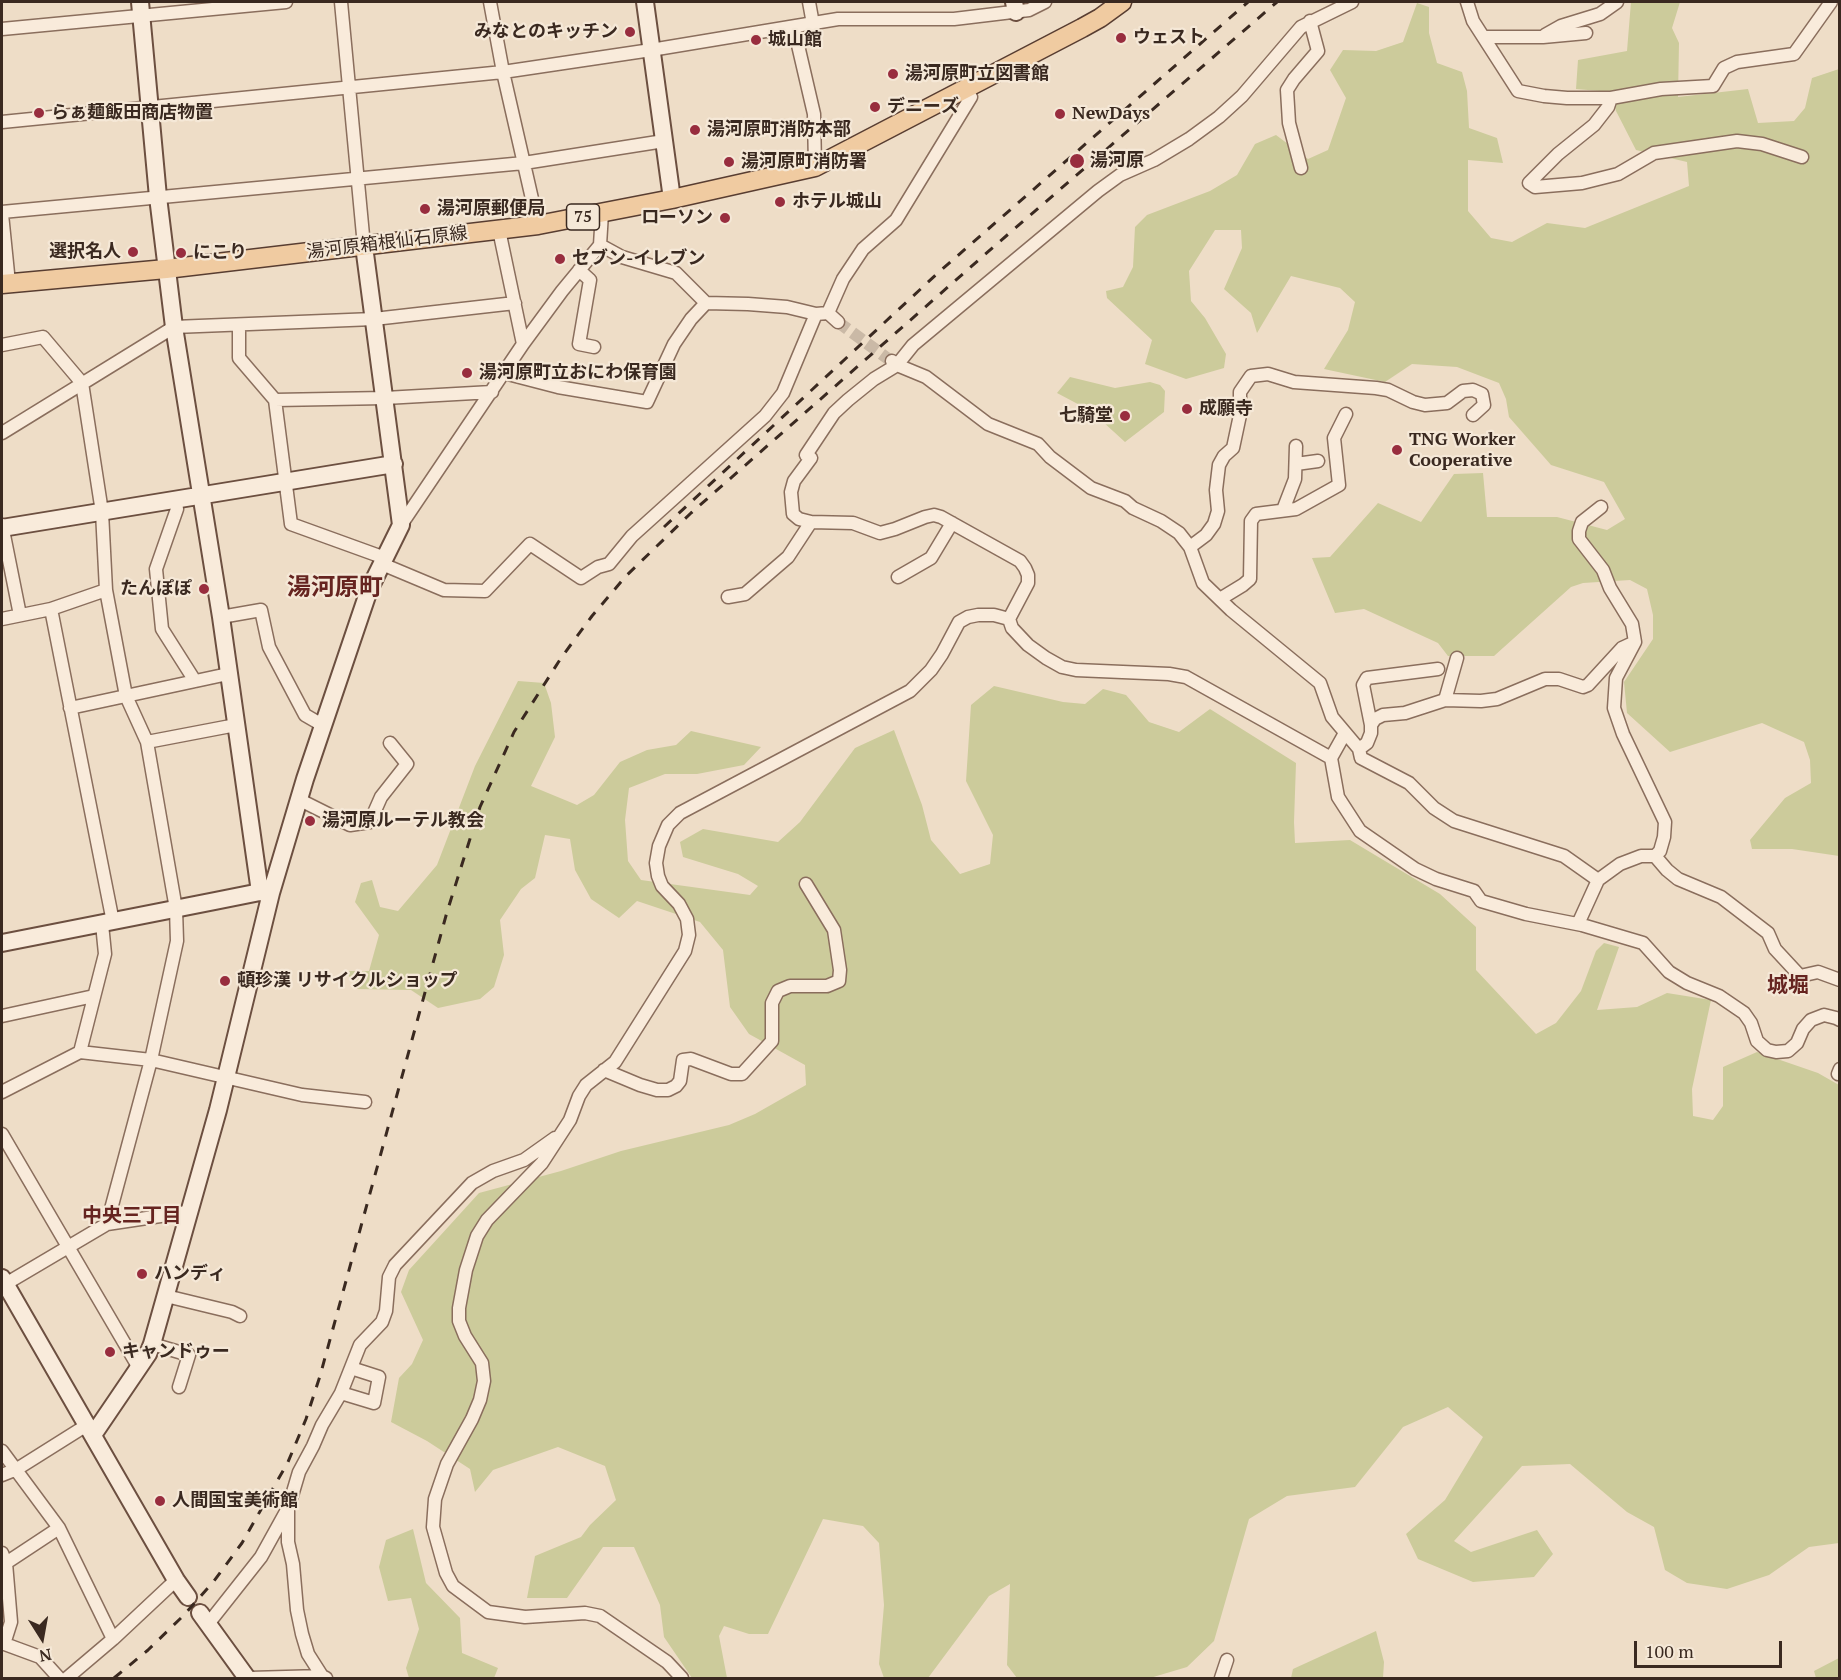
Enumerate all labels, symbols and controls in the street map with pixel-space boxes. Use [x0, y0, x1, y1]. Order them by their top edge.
place label: みなとのキッチン [474, 21, 618, 43]
marker: みなとのキッチン [623, 25, 637, 39]
place label: ウェスト [1133, 27, 1205, 49]
place label: 城山館 [768, 29, 822, 51]
marker: ウェスト [1114, 31, 1128, 45]
marker: 城山館 [749, 33, 763, 47]
place label: 湯河原町立図書館 [905, 63, 1049, 85]
marker: 湯河原町立図書館 [886, 67, 900, 81]
place label: デニーズ [887, 96, 959, 118]
marker: デニーズ [868, 100, 882, 114]
place label: らぁ麺飯田商店物置 [51, 102, 213, 124]
place label: NewDays [1072, 103, 1150, 125]
marker: らぁ麺飯田商店物置 [32, 106, 46, 120]
marker: NewDays [1053, 107, 1067, 121]
place label: 湯河原町消防本部 [707, 119, 851, 141]
marker: 湯河原町消防本部 [688, 123, 702, 137]
place label: 湯河原 [1090, 150, 1144, 172]
place label: 湯河原町消防署 [741, 151, 867, 173]
marker: 湯河原 [1068, 152, 1086, 170]
marker: 湯河原町消防署 [722, 155, 736, 169]
place label: ホテル城山 [792, 191, 882, 213]
marker: ホテル城山 [773, 195, 787, 209]
place label: 湯河原郵便局 [437, 198, 545, 220]
marker: 湯河原郵便局 [418, 202, 432, 216]
road number: 75 [566, 204, 600, 230]
place label: ローソン [641, 207, 713, 229]
marker: ローソン [718, 211, 732, 225]
street label: 湯河原箱根仙石原線 [305, 222, 469, 264]
place label: 選択名人 [49, 241, 121, 263]
place label: にこり [193, 242, 247, 264]
marker: 選択名人 [126, 245, 140, 259]
marker: にこり [174, 246, 188, 260]
place label: セブン-イレブン [572, 248, 705, 270]
marker: セブン-イレブン [553, 252, 567, 266]
place label: 湯河原町立おにわ保育園 [479, 362, 677, 384]
marker: 湯河原町立おにわ保育園 [460, 366, 474, 380]
place label: 成願寺 [1199, 398, 1253, 420]
marker: 成願寺 [1180, 402, 1194, 416]
place label: 七騎堂 [1059, 405, 1113, 427]
marker: 七騎堂 [1118, 409, 1132, 423]
place label: TNG Worker Cooperative [1409, 429, 1516, 472]
marker: TNG Worker Cooperative [1390, 443, 1404, 457]
district label: 湯河原町 [287, 574, 383, 602]
place label: たんぽぽ [120, 578, 192, 600]
marker: たんぽぽ [197, 582, 211, 596]
place label: 湯河原ルーテル教会 [322, 810, 484, 832]
marker: 湯河原ルーテル教会 [303, 814, 317, 828]
place label: 頓珍漢 リサイクルショップ [237, 970, 458, 992]
district label: 城堀 [1767, 973, 1809, 999]
marker: 頓珍漢 リサイクルショップ [218, 974, 232, 988]
district label: 中央三丁目 [82, 1204, 182, 1228]
place label: ハンディ [154, 1263, 226, 1285]
marker: ハンディ [135, 1267, 149, 1281]
place label: キャンドゥー [122, 1341, 230, 1363]
marker: キャンドゥー [103, 1345, 117, 1359]
place label: 人間国宝美術館 [172, 1490, 298, 1512]
marker: 人間国宝美術館 [153, 1494, 167, 1508]
north arrow [12, 1608, 72, 1668]
scale bar [1637, 1629, 1786, 1667]
text: 100 m [1645, 1639, 1694, 1663]
text: N [37, 1644, 53, 1668]

